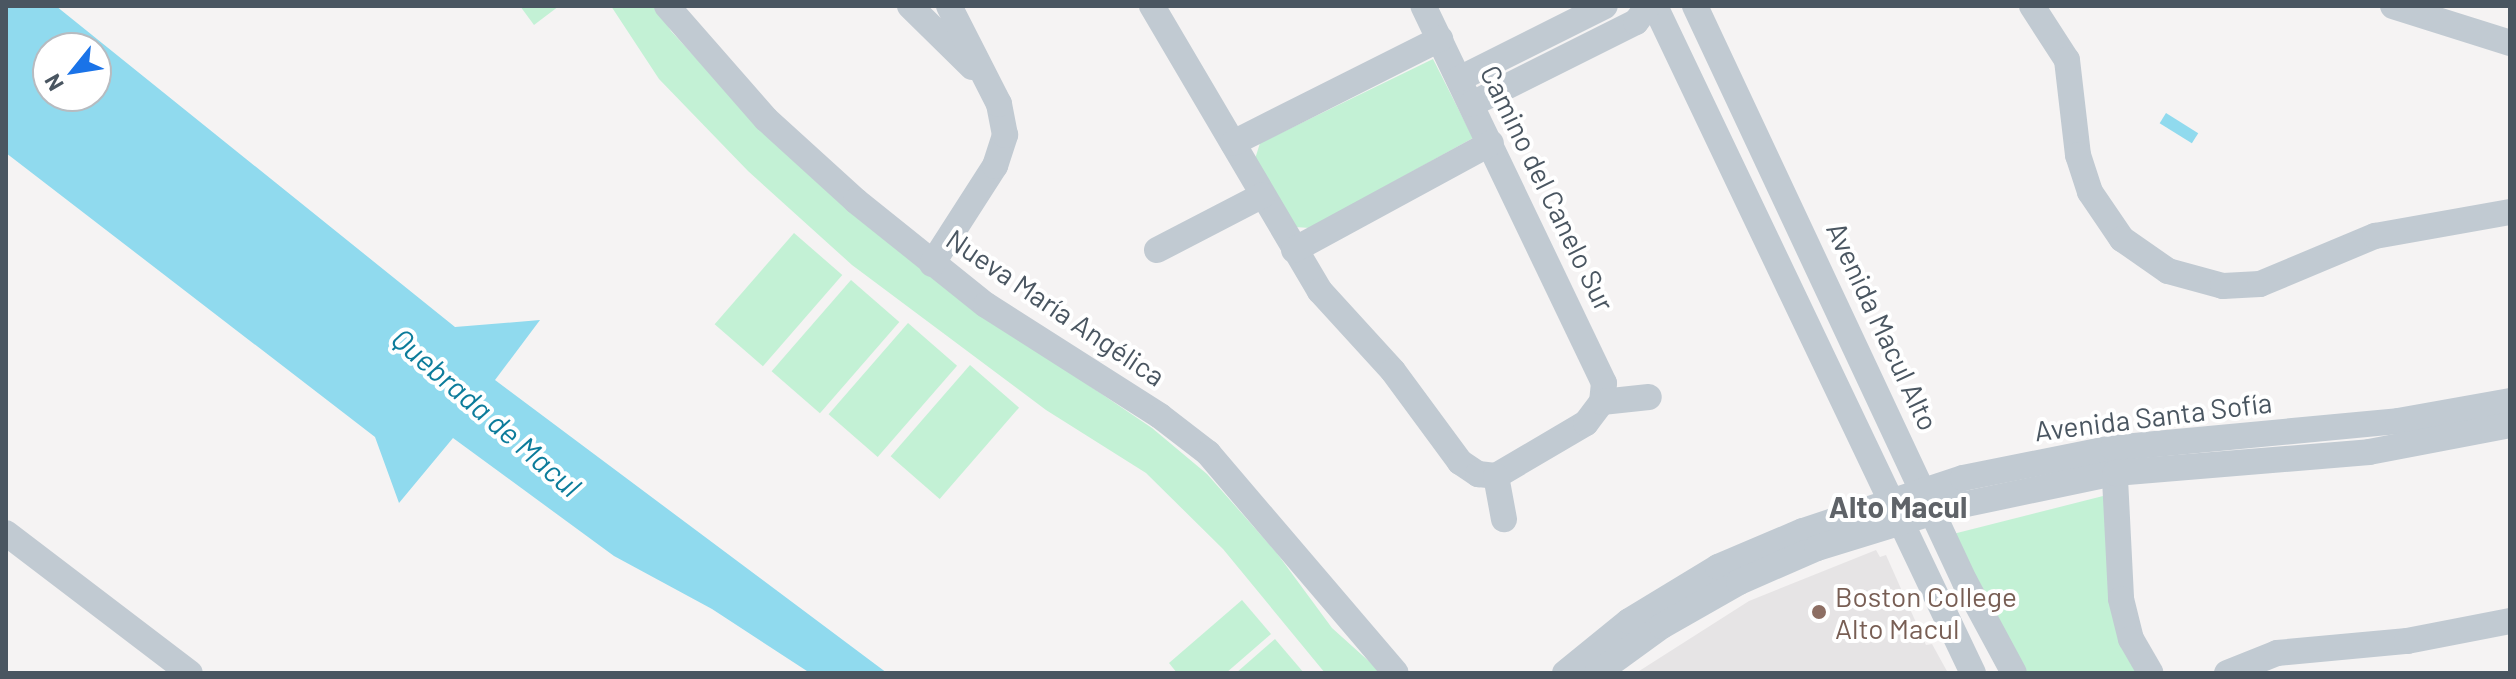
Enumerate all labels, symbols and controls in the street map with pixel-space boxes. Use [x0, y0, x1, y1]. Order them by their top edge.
north arrow [32, 32, 112, 112]
street label: Camino del Canelo Sur [1474, 60, 1622, 316]
text: N [38, 70, 68, 96]
street label: Avenida Macul Alto [1820, 217, 1946, 435]
street label: Nueva María Angélica [940, 221, 1172, 393]
water label: Quebrada de Macul [385, 320, 589, 504]
street label: Avenida Santa Sofía [2032, 385, 2274, 447]
district label: Alto Macul [1829, 488, 1967, 524]
place label: Boston College Alto Macul [1835, 579, 2017, 645]
marker: Boston College Alto Macul [1810, 603, 1828, 621]

